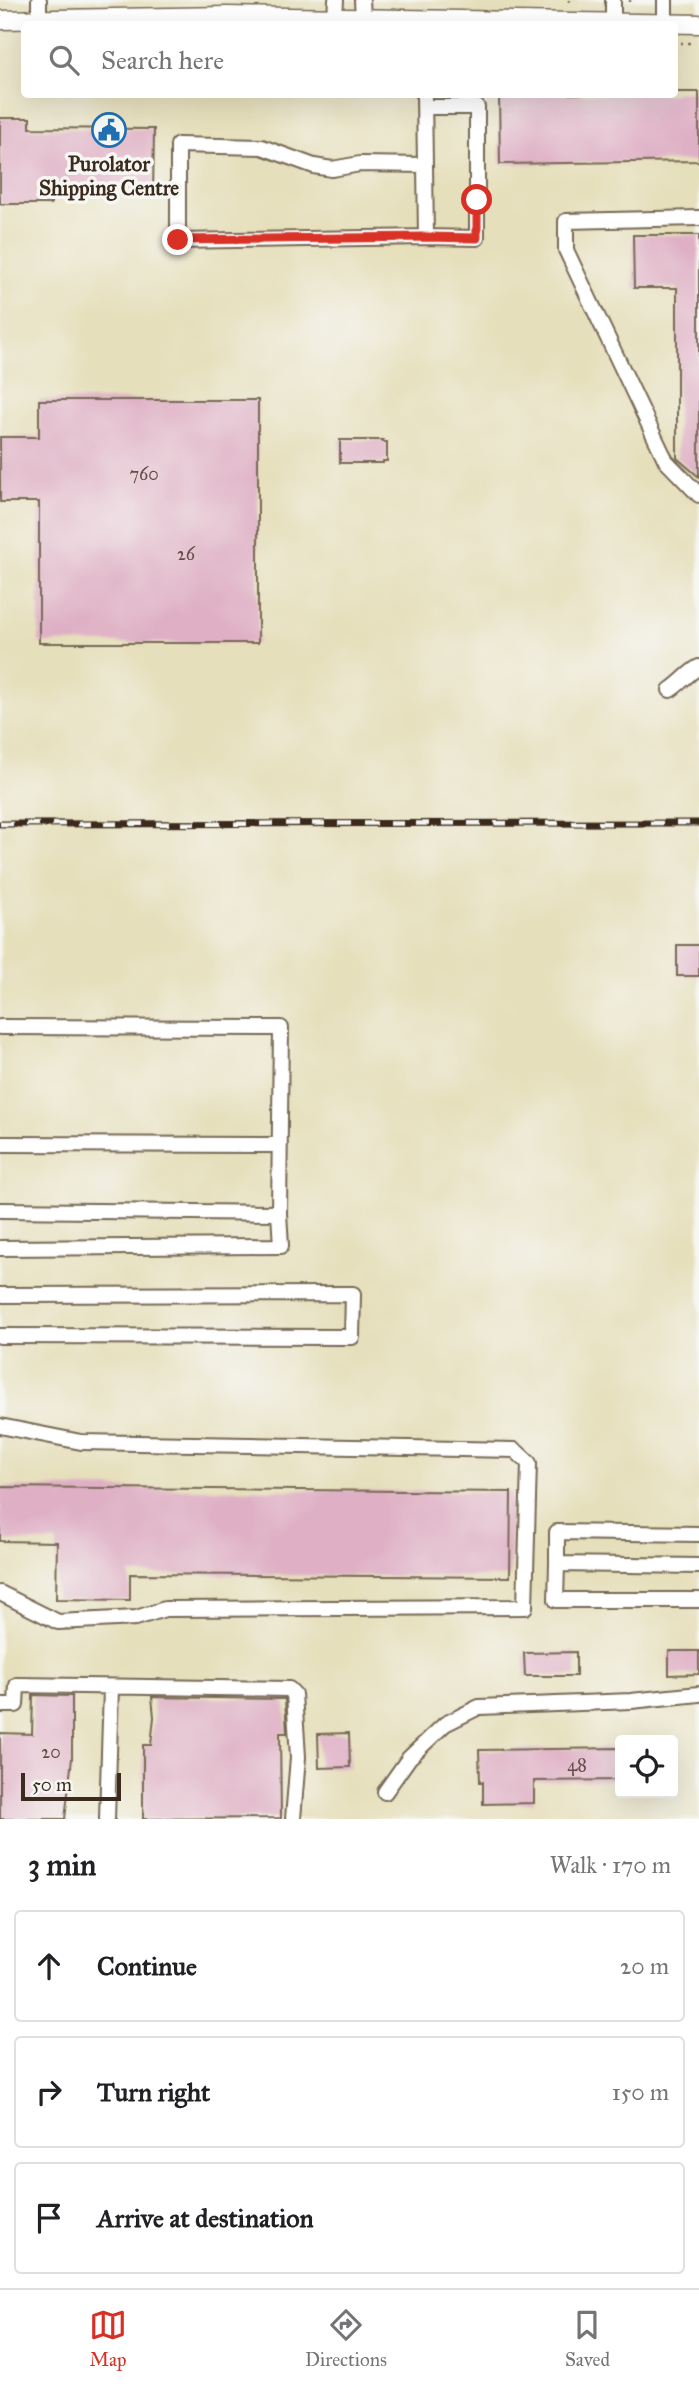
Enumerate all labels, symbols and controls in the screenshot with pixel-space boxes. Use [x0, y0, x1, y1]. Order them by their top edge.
search box [21, 21, 678, 98]
icon: search [45, 41, 83, 79]
text: Search here [101, 44, 224, 76]
public building icon: Purolator Shipping Centre [90, 111, 128, 149]
place label: Purolator Shipping Centre [39, 151, 179, 201]
route start [461, 184, 492, 215]
route end [162, 224, 193, 255]
house number: 760 [129, 463, 159, 485]
house number: 26 [177, 543, 196, 565]
map controls [615, 1735, 678, 1798]
button: locate [615, 1735, 678, 1798]
house number: 20 [41, 1741, 61, 1763]
house number: 48 [567, 1754, 587, 1776]
scale bar [21, 1770, 121, 1802]
text: 50 m [32, 1773, 72, 1796]
text: 3 min [28, 1847, 96, 1883]
text: Walk · 170 m [550, 1851, 671, 1879]
icon: ahead [30, 1947, 68, 1985]
text: Continue [97, 1950, 197, 1982]
text: 20 m [620, 1952, 669, 1980]
icon: right [30, 2073, 68, 2111]
text: Turn right [97, 2076, 210, 2108]
text: 150 m [612, 2078, 669, 2106]
icon: arrive [30, 2199, 68, 2237]
text: Arrive at destination [97, 2202, 314, 2234]
tab: Map [89, 2306, 127, 2371]
tab: Directions [305, 2306, 387, 2371]
tab: Saved [565, 2306, 610, 2371]

